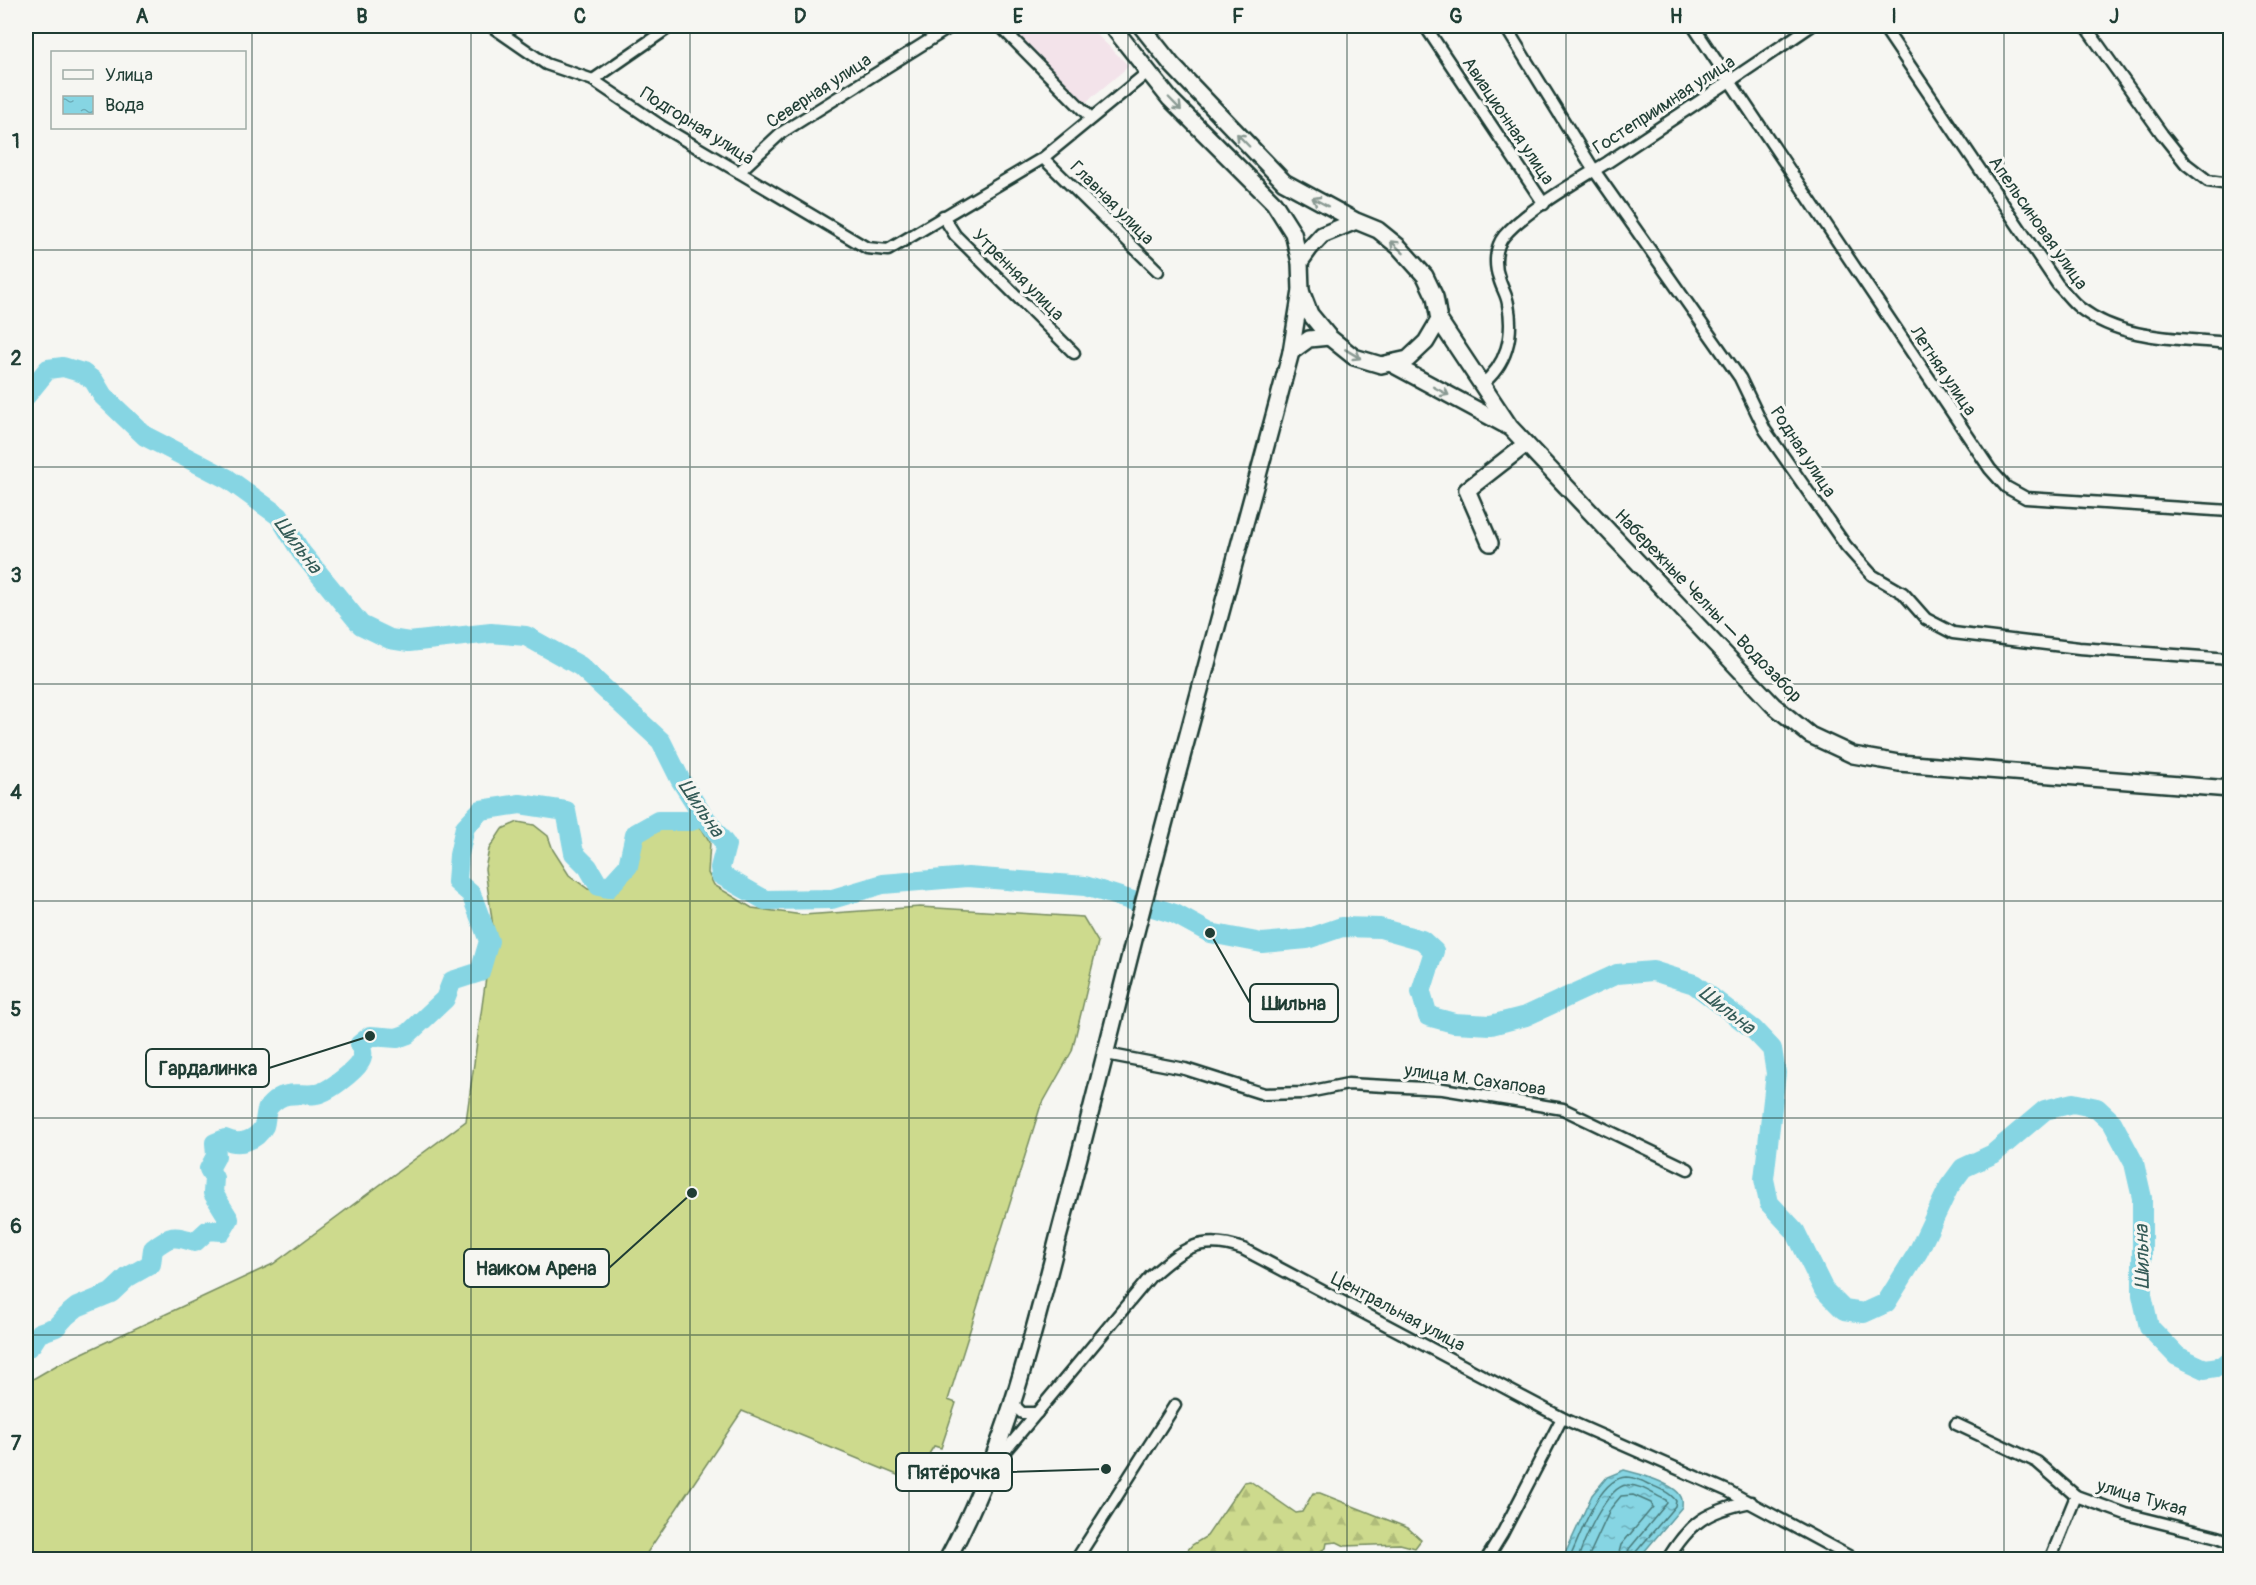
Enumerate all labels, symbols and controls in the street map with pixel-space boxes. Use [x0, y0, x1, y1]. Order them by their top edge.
text: A [136, 4, 149, 29]
text: B [356, 4, 368, 29]
text: C [574, 4, 586, 29]
text: D [794, 4, 807, 29]
text: E [1013, 4, 1024, 29]
text: F [1232, 4, 1244, 29]
text: G [1449, 4, 1463, 29]
text: H [1670, 4, 1683, 29]
text: I [1891, 4, 1897, 29]
text: J [2109, 4, 2119, 29]
street label: Северная улица [762, 48, 876, 134]
street label: Гостеприимная улица [1589, 50, 1739, 160]
legend [51, 51, 246, 129]
street label: Авиационная улица [1457, 53, 1559, 189]
text: Улица [105, 64, 153, 87]
street label: Подгорная улица [636, 82, 758, 170]
text: Вода [105, 94, 144, 117]
one-way arrow [1168, 96, 1182, 111]
text: 1 [12, 129, 20, 154]
one-way arrow [1236, 133, 1250, 148]
street label: Апельсиновая улица [1983, 152, 2093, 294]
street label: Главная улица [1065, 156, 1159, 250]
one-way arrow [1311, 196, 1329, 207]
street label: Утренняя улица [967, 224, 1069, 326]
one-way arrow [1390, 240, 1405, 254]
street label: Летняя улица [1904, 321, 1981, 420]
text: 2 [10, 346, 22, 371]
one-way arrow [1345, 348, 1362, 360]
one-way arrow [1432, 386, 1450, 397]
street label: Родная улица [1765, 402, 1841, 502]
street label: Набережные Челны — Водозабор [1609, 504, 1807, 708]
water label: Шильна [269, 512, 328, 580]
text: 3 [10, 563, 22, 588]
water label: Шильна [673, 774, 730, 843]
text: 4 [10, 780, 22, 805]
water label: Шильна [1694, 980, 1761, 1041]
callout: Шильна [1250, 984, 1338, 1022]
text: Шильна [1261, 991, 1326, 1016]
text: 5 [11, 997, 22, 1022]
callout: Гардалинка [146, 1049, 269, 1087]
text: Гардалинка [159, 1056, 257, 1081]
street label: улица М. Сахапова [1402, 1059, 1547, 1101]
text: 6 [10, 1214, 22, 1239]
water label: Шильна [2129, 1223, 2155, 1289]
callout: Наиком Арена [464, 1249, 609, 1287]
text: Наиком Арена [476, 1256, 597, 1281]
street label: Центральная улица [1327, 1267, 1469, 1357]
text: 7 [11, 1431, 22, 1456]
callout: Пятёрочка [896, 1453, 1012, 1491]
text: Пятёрочка [908, 1460, 1000, 1485]
street label: улица Тукая [2093, 1474, 2190, 1522]

